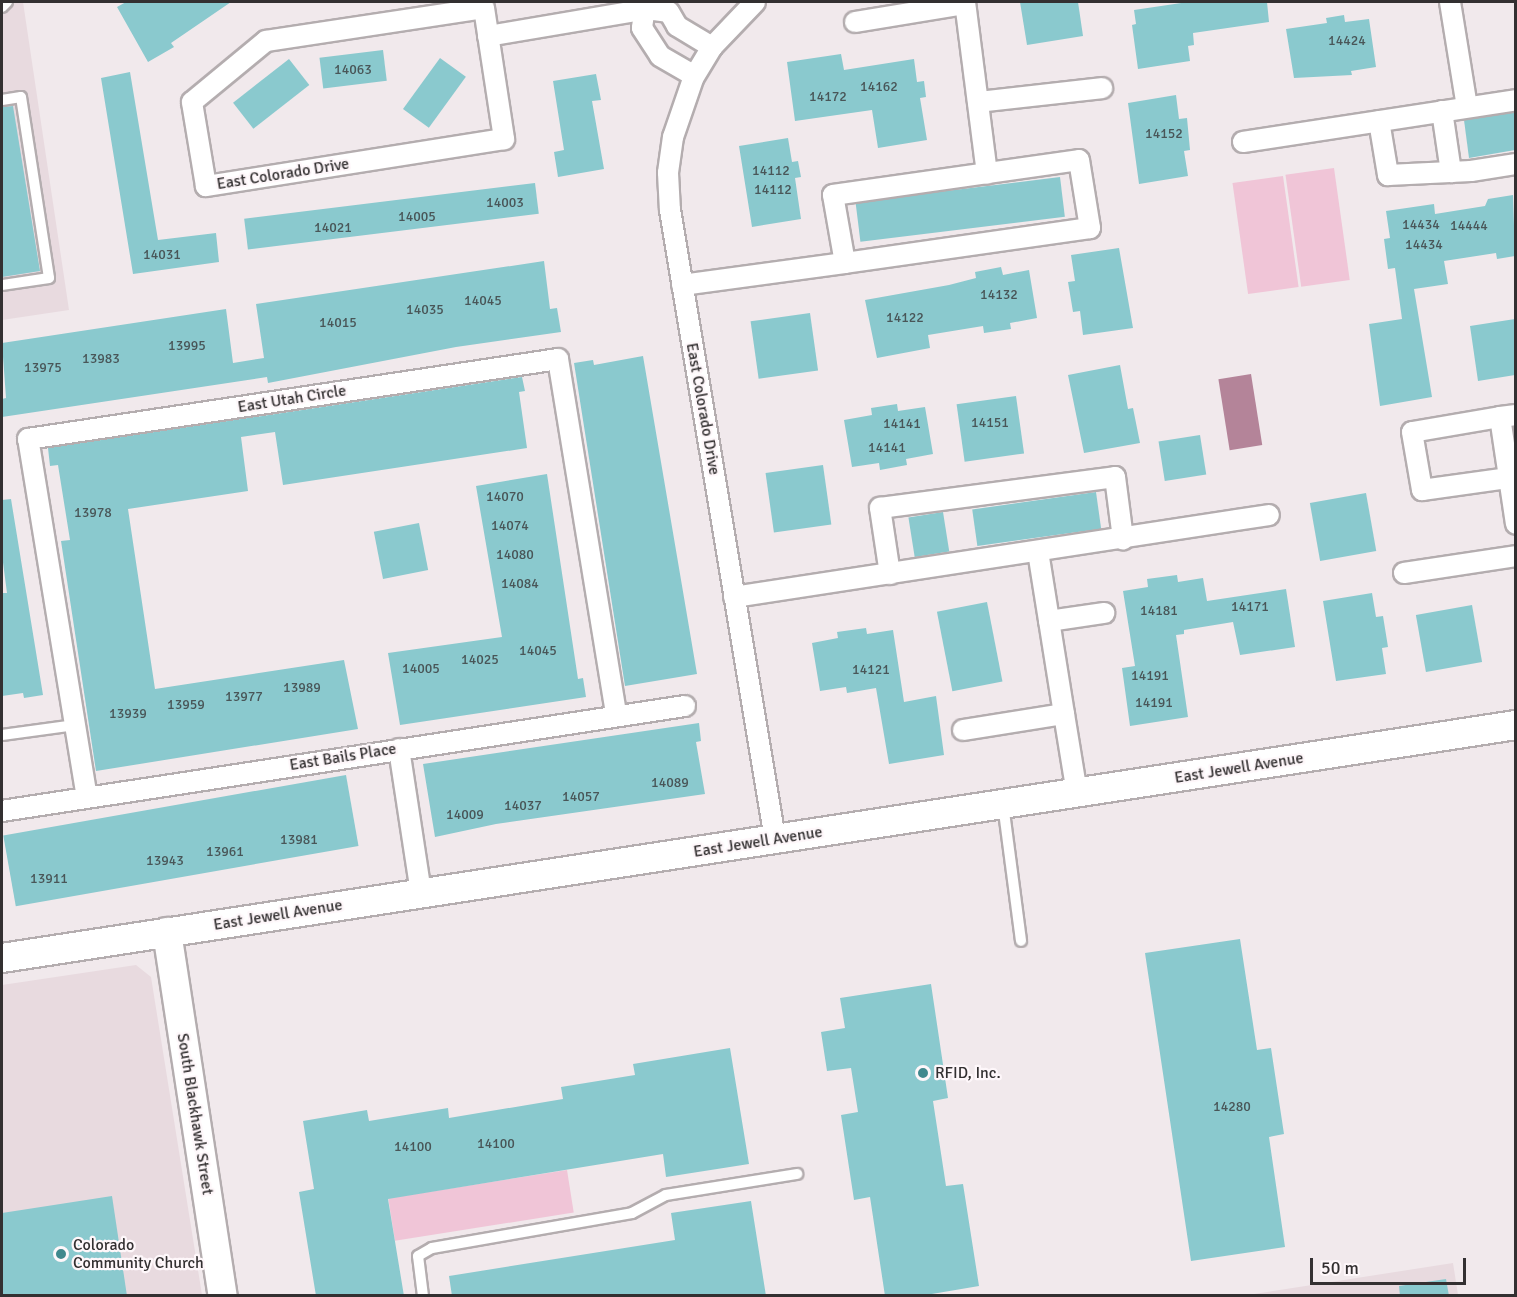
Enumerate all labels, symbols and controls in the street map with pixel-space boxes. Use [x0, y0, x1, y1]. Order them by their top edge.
house number: 14424 [1328, 33, 1366, 49]
house number: 14063 [334, 62, 372, 78]
house number: 14162 [860, 79, 898, 95]
house number: 14172 [809, 89, 847, 105]
house number: 14152 [1145, 126, 1183, 142]
street label: East Colorado Drive [215, 154, 351, 194]
house number: 14112 [752, 163, 790, 179]
house number: 14112 [754, 182, 792, 198]
house number: 14003 [486, 195, 524, 211]
house number: 14005 [398, 209, 436, 225]
house number: 14434 [1402, 217, 1440, 233]
house number: 14444 [1450, 218, 1488, 234]
house number: 14021 [314, 220, 352, 236]
house number: 14434 [1405, 237, 1443, 253]
house number: 14031 [143, 247, 181, 263]
house number: 14132 [980, 287, 1018, 303]
house number: 14045 [464, 293, 502, 309]
house number: 14035 [406, 302, 444, 318]
house number: 14122 [886, 310, 924, 326]
house number: 14015 [319, 315, 357, 331]
house number: 13995 [168, 338, 206, 354]
street label: East Colorado Drive [682, 341, 724, 477]
house number: 13983 [82, 351, 120, 367]
house number: 13975 [24, 360, 62, 376]
street label: East Utah Circle [236, 381, 348, 417]
house number: 14151 [971, 415, 1009, 431]
house number: 14141 [883, 416, 921, 432]
house number: 14141 [868, 440, 906, 456]
house number: 14070 [486, 489, 524, 505]
house number: 13978 [74, 505, 112, 521]
house number: 14074 [491, 518, 529, 534]
house number: 14080 [496, 547, 534, 563]
house number: 14084 [501, 576, 539, 592]
house number: 14171 [1231, 599, 1269, 615]
house number: 14181 [1140, 603, 1178, 619]
house number: 14045 [519, 643, 557, 659]
house number: 14025 [461, 652, 499, 668]
house number: 14005 [402, 661, 440, 677]
house number: 14121 [852, 662, 890, 678]
house number: 14191 [1131, 668, 1169, 684]
house number: 13989 [283, 680, 321, 696]
house number: 13977 [225, 689, 263, 705]
house number: 14191 [1135, 695, 1173, 711]
house number: 13959 [167, 697, 205, 713]
house number: 13939 [109, 706, 147, 722]
street label: East Bails Place [288, 739, 398, 775]
street label: East Jewell Avenue [1173, 748, 1305, 788]
house number: 14089 [651, 775, 689, 791]
house number: 14057 [562, 789, 600, 805]
house number: 14037 [504, 798, 542, 814]
house number: 14009 [446, 807, 484, 823]
street label: East Jewell Avenue [692, 822, 824, 862]
house number: 13981 [280, 832, 318, 848]
house number: 13961 [206, 844, 244, 860]
house number: 13943 [146, 853, 184, 869]
house number: 13911 [30, 871, 68, 887]
street label: East Jewell Avenue [212, 895, 344, 935]
street label: South Blackhawk Street [173, 1032, 217, 1196]
place label: RFID, Inc. [935, 1063, 1001, 1083]
marker: RFID, Inc. [916, 1066, 930, 1080]
house number: 14280 [1213, 1099, 1251, 1115]
house number: 14100 [477, 1136, 515, 1152]
house number: 14100 [394, 1139, 432, 1155]
place label: Colorado Community Church [73, 1235, 204, 1273]
scale bar [1313, 1246, 1469, 1284]
marker: Colorado Community Church [54, 1247, 68, 1261]
text: 50 m [1321, 1257, 1359, 1279]

